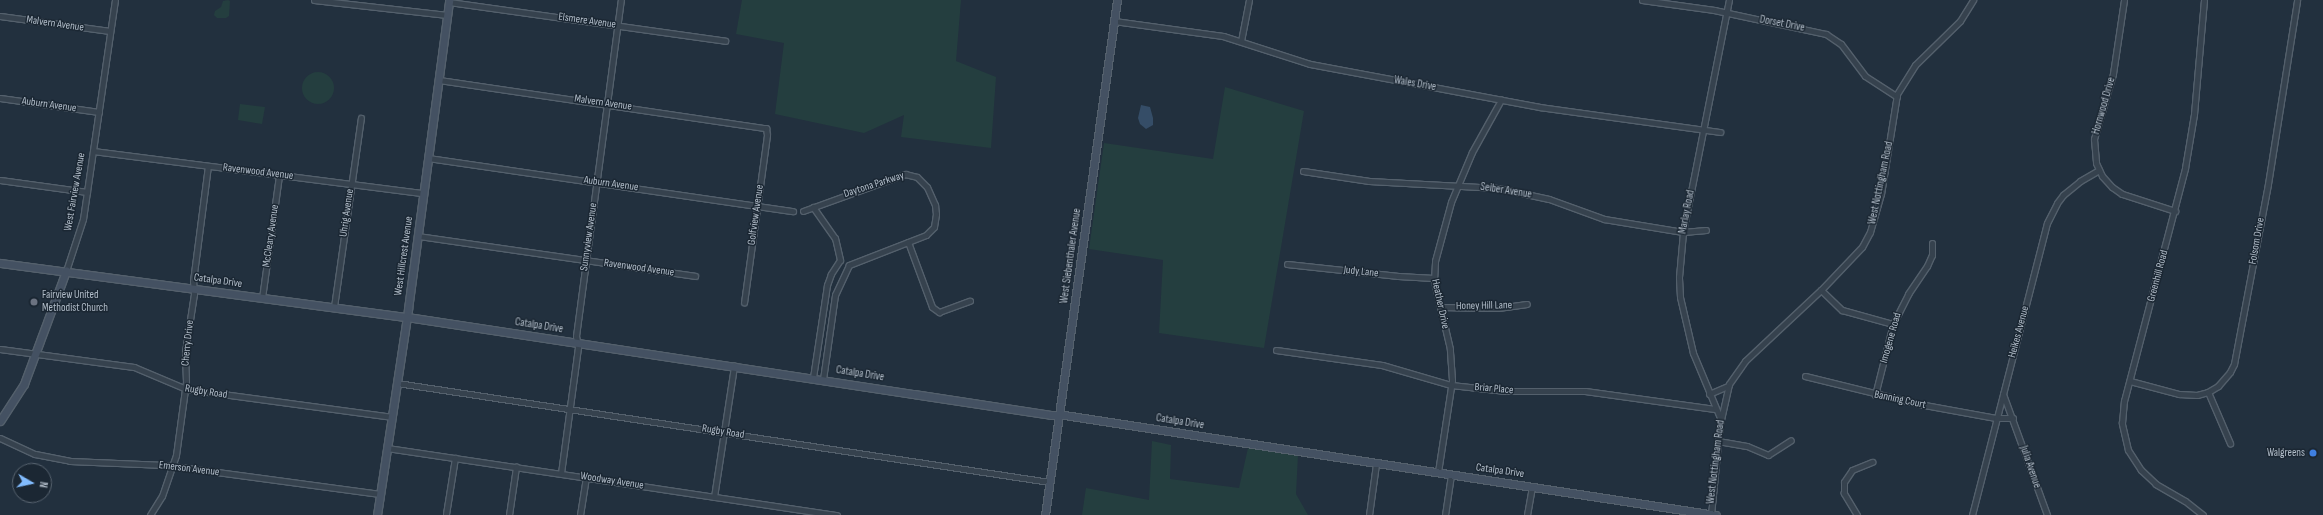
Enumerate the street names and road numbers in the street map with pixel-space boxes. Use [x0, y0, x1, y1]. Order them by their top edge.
street label: Elsmere Avenue [557, 10, 617, 32]
street label: Malvern Avenue [25, 13, 85, 35]
street label: Dorset Drive [1758, 13, 1806, 35]
street label: Wales Drive [1393, 74, 1437, 94]
street label: Hornwood Drive [2090, 76, 2118, 136]
street label: Malvern Avenue [573, 92, 633, 114]
street label: Auburn Avenue [21, 95, 77, 115]
street label: West Nottingham Road [1866, 140, 1896, 226]
street label: West Fairview Avenue [62, 152, 88, 232]
street label: Ravenwood Avenue [222, 161, 294, 183]
street label: Daytona Parkway [842, 169, 906, 201]
street label: Auburn Avenue [583, 174, 639, 194]
street label: Seiber Avenue [1479, 180, 1533, 202]
street label: Golfview Avenue [745, 184, 767, 246]
street label: Uhrig Avenue [337, 188, 357, 238]
street label: Marlay Road [1676, 189, 1698, 235]
street label: Sunnyview Avenue [578, 202, 600, 272]
street label: McCleary Avenue [260, 204, 282, 268]
street label: West Siebenthaler Avenue [1058, 208, 1084, 304]
street label: West Hillcrest Avenue [392, 216, 416, 296]
street label: Folsom Drive [2246, 217, 2268, 265]
street label: Greenhill Road [2145, 249, 2171, 303]
street label: Ravenwood Avenue [603, 257, 675, 279]
street label: Judy Lane [1343, 264, 1379, 280]
street label: Catalpa Drive [193, 271, 243, 291]
street label: Heather Drive [1428, 278, 1452, 330]
street label: Honey Hill Lane [1456, 299, 1512, 313]
street label: Heikes Avenue [2006, 305, 2032, 359]
street label: Imogene Road [1878, 311, 1904, 365]
street label: Catalpa Drive [514, 316, 564, 336]
street label: Cherry Drive [179, 319, 197, 367]
street label: Catalpa Drive [835, 364, 885, 384]
street label: Briar Place [1474, 381, 1514, 397]
street label: Rugby Road [184, 382, 228, 402]
street label: Banning Court [1873, 388, 1927, 412]
street label: Catalpa Drive [1155, 412, 1205, 432]
street label: West Nottingham Road [1704, 419, 1728, 505]
street label: Rugby Road [701, 422, 745, 442]
street label: Julia Avenue [2017, 444, 2043, 490]
street label: Emerson Avenue [158, 459, 220, 479]
street label: Catalpa Drive [1475, 461, 1525, 481]
street label: Woodway Avenue [579, 469, 645, 493]

